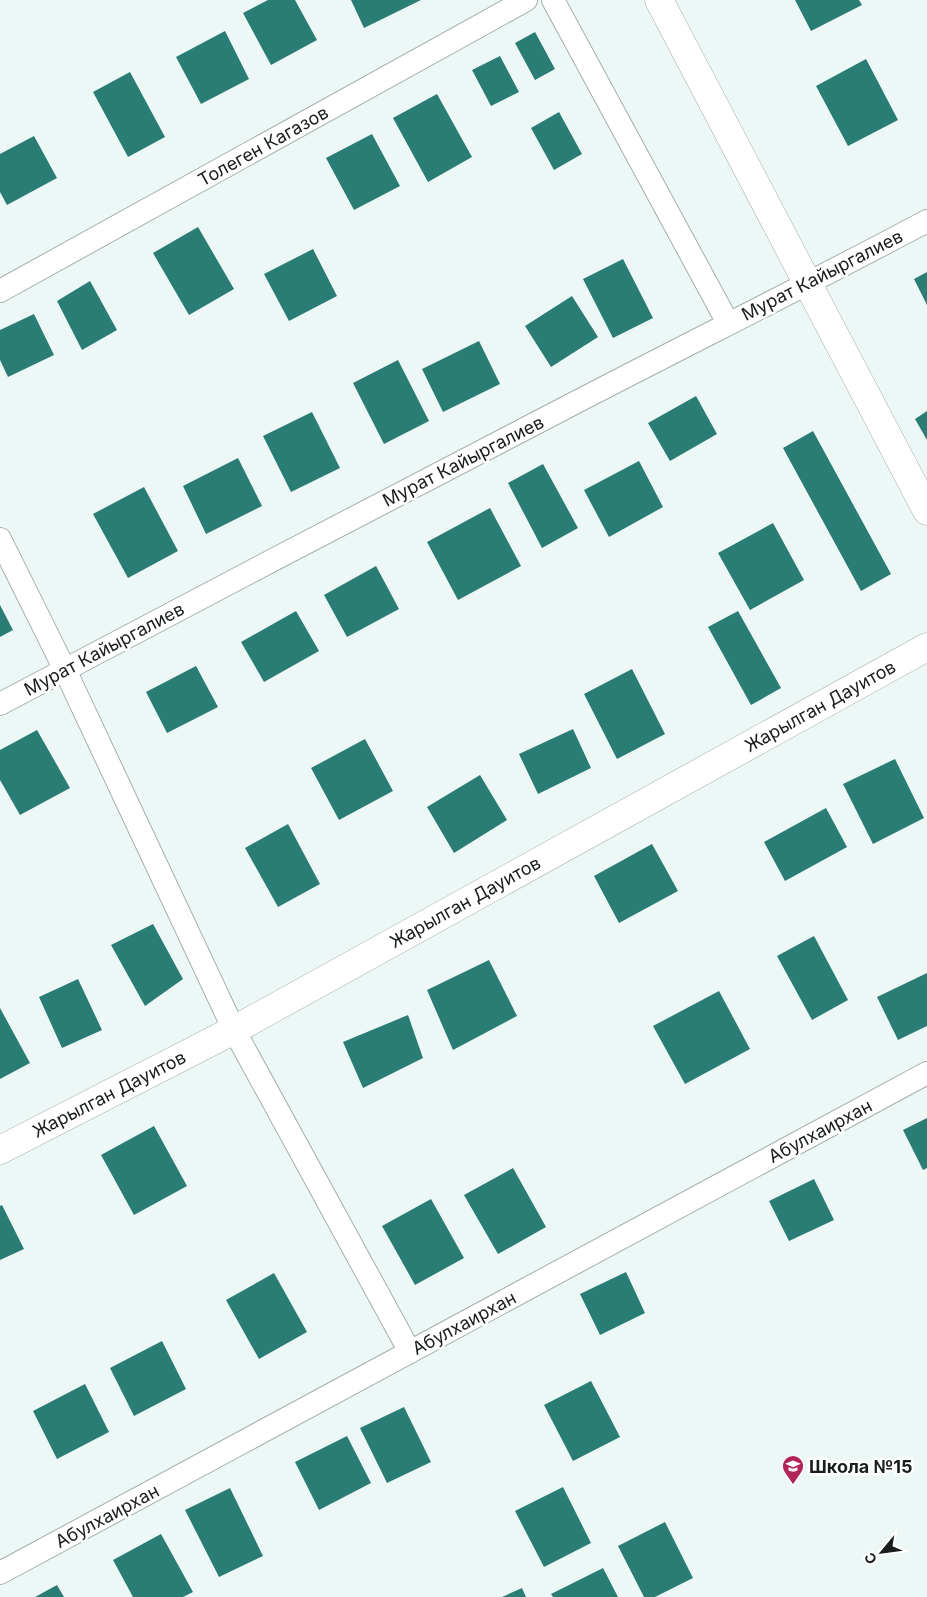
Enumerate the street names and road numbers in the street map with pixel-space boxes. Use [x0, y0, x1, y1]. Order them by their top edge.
street label: Толеген Кагазов [194, 102, 332, 190]
street label: Мурат Кайыргалиев [738, 225, 906, 325]
street label: Мурат Кайыргалиев [379, 411, 547, 511]
street label: Мурат Кайыргалиев [21, 598, 187, 700]
street label: Жарылган Дауитов [741, 656, 899, 756]
street label: Жарылган Дауитов [386, 852, 544, 952]
street label: Жарылган Дауитов [29, 1046, 189, 1142]
street label: Абулхаирхан [765, 1095, 875, 1167]
street label: Абулхаирхан [409, 1287, 519, 1359]
street label: Абулхаирхан [52, 1480, 162, 1552]

